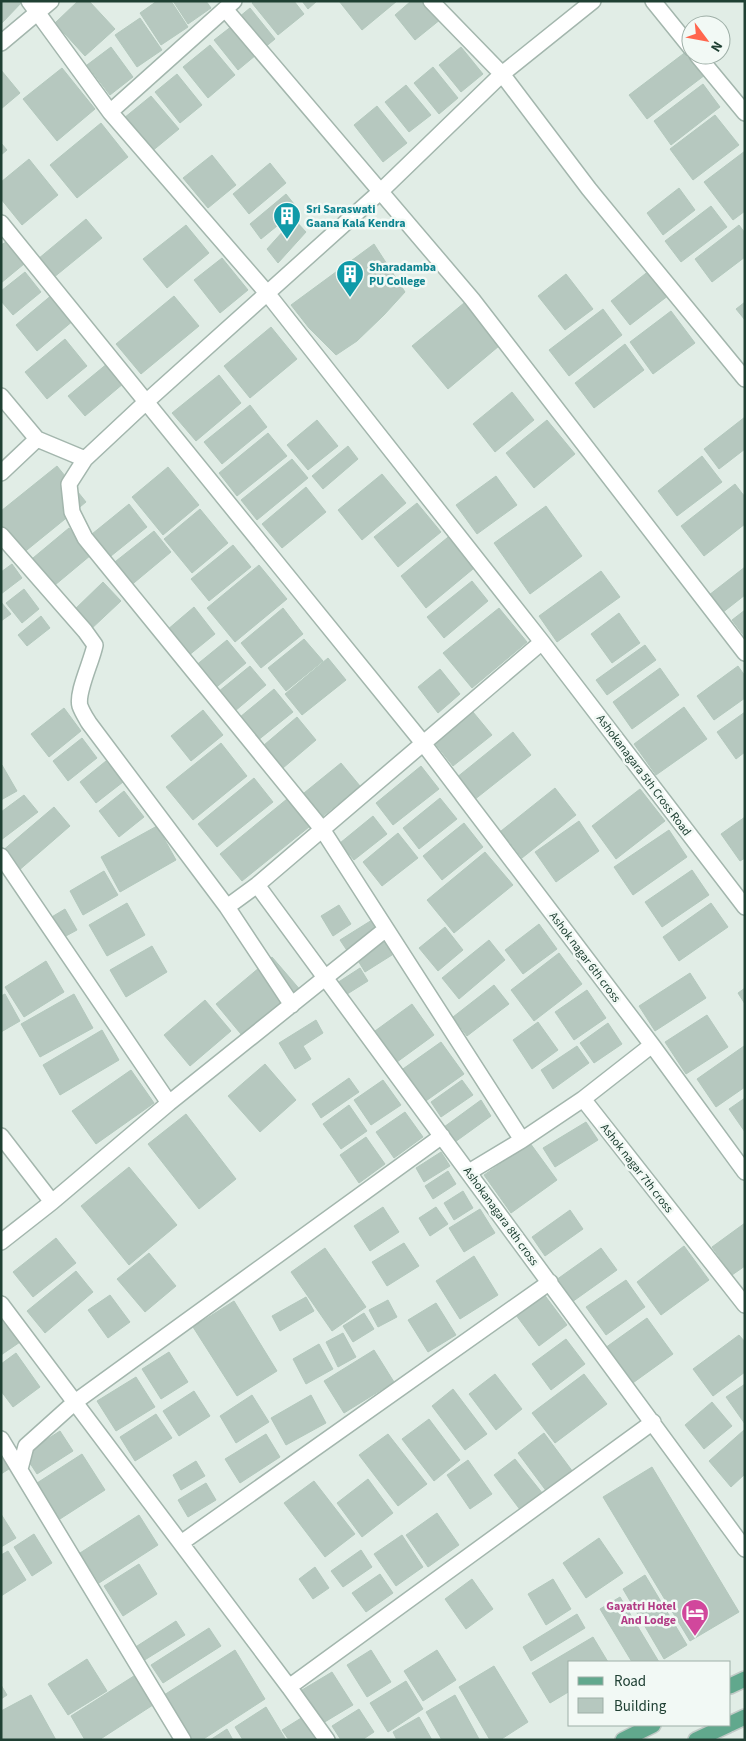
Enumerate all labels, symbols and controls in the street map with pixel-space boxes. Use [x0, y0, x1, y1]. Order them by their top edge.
north arrow [681, 15, 731, 65]
text: N [705, 37, 727, 56]
building icon: Sri Saraswati Gaana Kala Kendra [272, 201, 302, 240]
place label: Sri Saraswati Gaana Kala Kendra [306, 201, 406, 232]
building icon: Sharadamba PU College [335, 259, 365, 298]
place label: Sharadamba PU College [369, 259, 436, 290]
street label: Ashokanagara 5th Cross Road [592, 711, 695, 840]
street label: Ashok nagar 6th cross [545, 909, 624, 1006]
street label: Ashok nagar 7th cross [596, 1120, 677, 1217]
street label: Ashokanagara 8th cross [459, 1163, 542, 1269]
place label: Gayatri Hotel And Lodge [606, 1598, 677, 1629]
hotel icon: Gayatri Hotel And Lodge [680, 1598, 710, 1637]
legend [568, 1661, 731, 1726]
text: Road [614, 1671, 646, 1692]
text: Building [614, 1696, 667, 1717]

